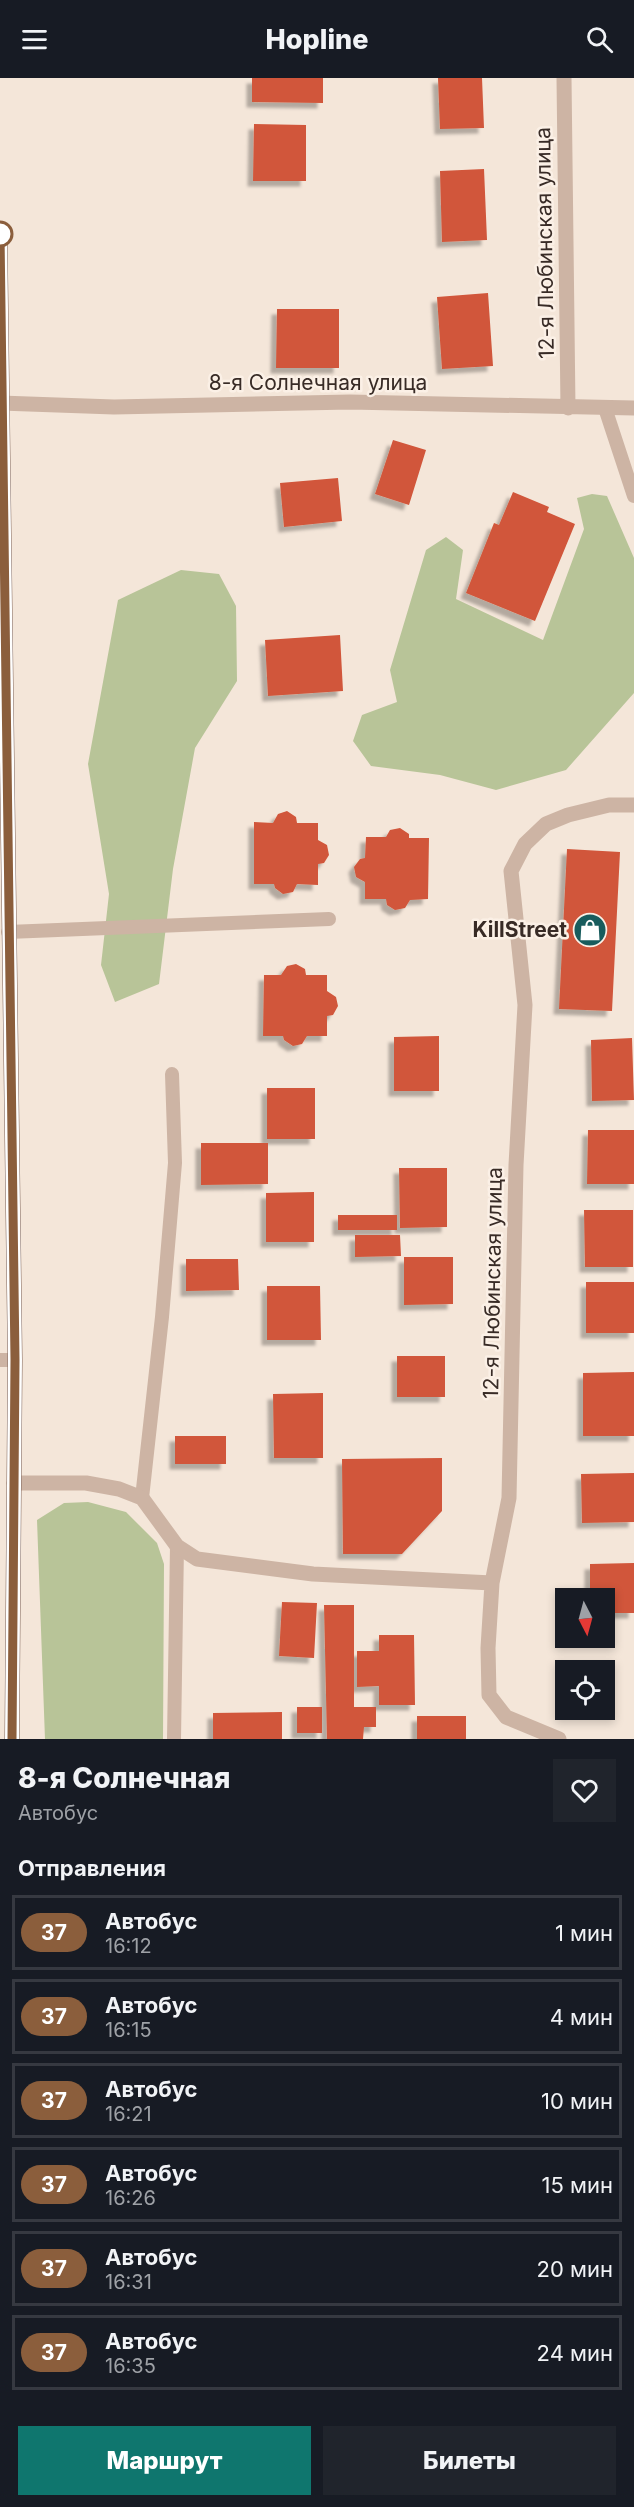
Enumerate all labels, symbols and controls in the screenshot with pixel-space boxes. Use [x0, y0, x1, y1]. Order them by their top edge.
icon: menu [18, 23, 51, 56]
text: Hopline [266, 23, 368, 56]
icon: search [583, 23, 616, 56]
street label: 12-я Любинская улица [530, 127, 559, 359]
unlabelled marker [0, 221, 13, 247]
street label: 8-я Солнечная улица [209, 370, 427, 395]
shop icon: KillStreet [572, 912, 608, 948]
place label: KillStreet [472, 917, 567, 942]
street label: 12-я Любинская улица [478, 1167, 507, 1399]
north arrow [555, 1588, 615, 1648]
map controls [555, 1588, 615, 1720]
button: locate [555, 1660, 615, 1720]
button: heart [553, 1759, 616, 1822]
text: 8-я Солнечная [18, 1761, 230, 1795]
text: Автобус [18, 1801, 98, 1825]
text: Отправления [18, 1855, 166, 1881]
text: Автобус [105, 1908, 198, 1934]
text: 37 [41, 1920, 67, 1945]
text: 1 мин [555, 1920, 613, 1946]
text: 16:12 [105, 1934, 152, 1958]
text: Автобус [105, 1992, 198, 2018]
text: 37 [41, 2004, 67, 2029]
text: 4 мин [550, 2004, 613, 2030]
text: 16:15 [105, 2018, 152, 2042]
text: Автобус [105, 2076, 198, 2102]
text: 37 [41, 2088, 67, 2113]
text: 10 мин [541, 2088, 613, 2114]
text: 16:21 [105, 2102, 152, 2126]
text: Автобус [105, 2160, 198, 2186]
text: 37 [41, 2172, 67, 2197]
text: 15 мин [542, 2172, 613, 2198]
text: 16:26 [105, 2186, 156, 2210]
text: Автобус [105, 2244, 198, 2270]
text: 37 [41, 2256, 67, 2281]
text: 20 мин [537, 2256, 613, 2282]
text: 16:31 [105, 2270, 152, 2294]
text: Автобус [105, 2328, 198, 2354]
text: 37 [41, 2340, 67, 2365]
text: 24 мин [537, 2340, 613, 2366]
text: 16:35 [105, 2354, 156, 2378]
button: Маршрут [18, 2426, 311, 2495]
button: Билеты [323, 2426, 616, 2495]

